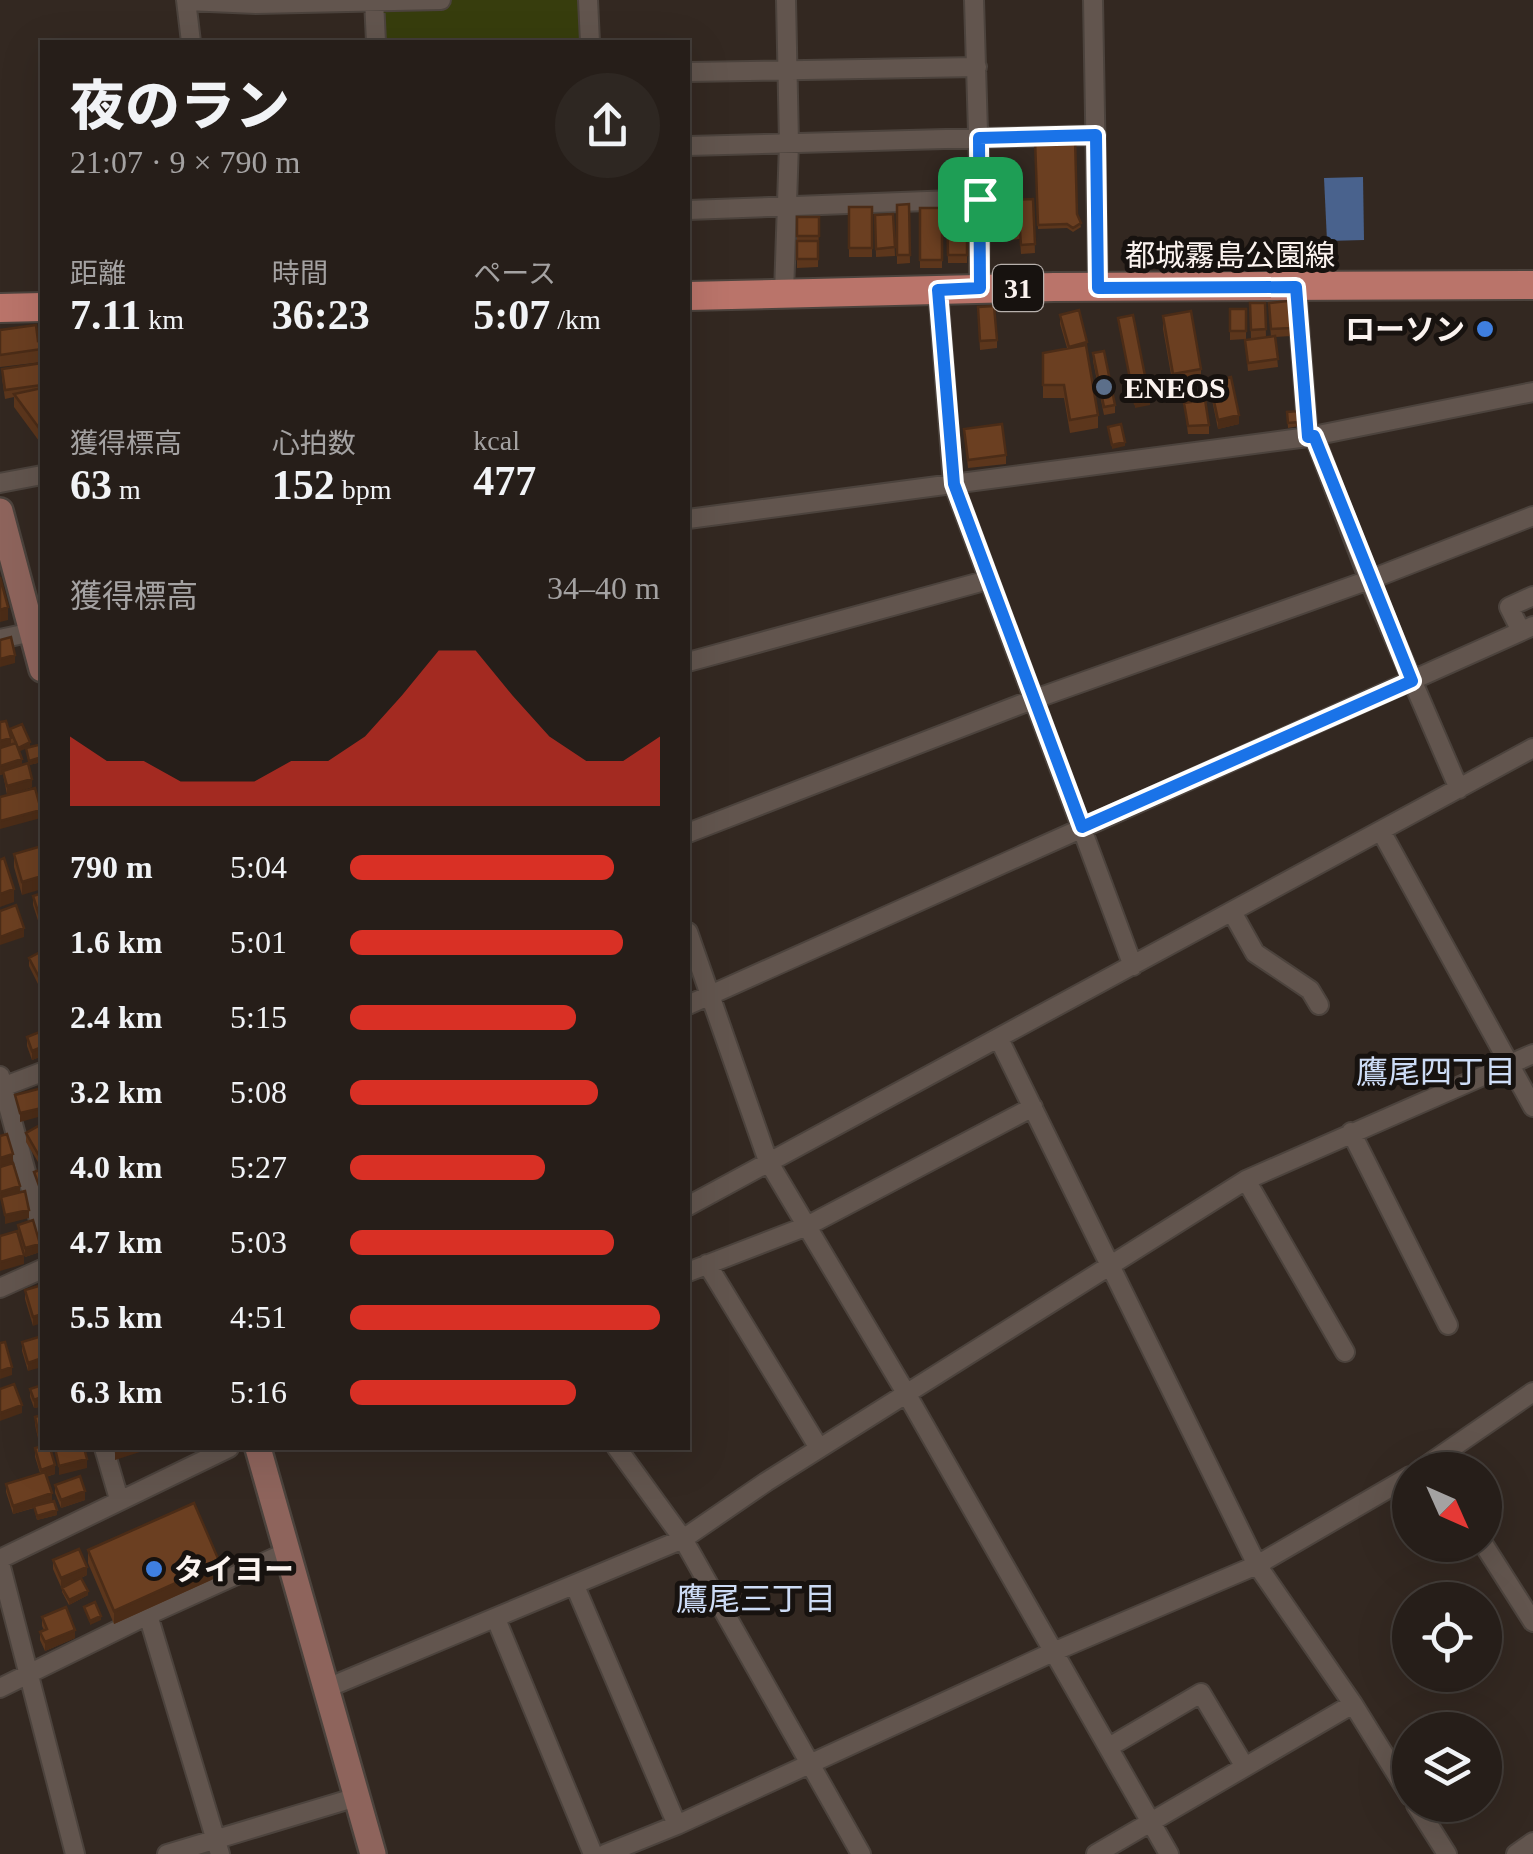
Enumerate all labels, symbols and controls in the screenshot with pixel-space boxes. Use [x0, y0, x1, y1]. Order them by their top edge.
button: share [555, 73, 660, 178]
text: 夜のラン [70, 76, 290, 137]
text: 21:07 · 9 × 790 m [70, 144, 300, 180]
pin [938, 157, 1023, 242]
icon: arrive [953, 172, 1008, 227]
street label: 都城霧島公園線 [1125, 239, 1335, 272]
text: 距離 [70, 258, 126, 289]
text: 時間 [272, 258, 328, 289]
text: ペース [473, 258, 556, 289]
road number: 31 [993, 265, 1043, 311]
text: 7.11 [70, 292, 141, 338]
text: 36:23 [272, 292, 370, 338]
text: 5:07 [473, 292, 550, 338]
text: km [141, 304, 184, 335]
text: /km [550, 304, 601, 335]
place label: ローソン [1345, 313, 1465, 346]
marker: ローソン [1474, 318, 1496, 340]
place label: ENEOS [1124, 371, 1226, 404]
marker: ENEOS [1093, 376, 1115, 398]
text: kcal [473, 425, 520, 456]
text: 獲得標高 [70, 428, 182, 459]
text: 心拍数 [272, 428, 356, 459]
text: 477 [473, 458, 536, 504]
text: 63 [70, 462, 112, 508]
text: 152 [272, 462, 335, 508]
text: m [112, 474, 141, 505]
text: bpm [335, 474, 391, 505]
text: 34–40 m [547, 570, 660, 606]
text: 獲得標高 [70, 578, 198, 614]
text: 790 m [70, 849, 153, 885]
text: 5:04 [230, 849, 287, 885]
text: 1.6 km [70, 924, 162, 960]
text: 5:01 [230, 924, 287, 960]
text: 2.4 km [70, 999, 162, 1035]
text: 5:15 [230, 999, 287, 1035]
district label: 鷹尾四丁目 [1356, 1054, 1516, 1090]
text: 3.2 km [70, 1074, 162, 1110]
text: 5:08 [230, 1074, 287, 1110]
text: 4.0 km [70, 1149, 162, 1185]
text: 5:27 [230, 1149, 287, 1185]
text: 4.7 km [70, 1224, 162, 1260]
text: 5:03 [230, 1224, 287, 1260]
text: 5.5 km [70, 1299, 162, 1335]
text: 4:51 [230, 1299, 287, 1335]
text: 6.3 km [70, 1374, 162, 1410]
text: 5:16 [230, 1374, 287, 1410]
north arrow [1392, 1452, 1502, 1562]
map controls [1392, 1452, 1502, 1822]
place label: タイヨー [174, 1553, 294, 1586]
marker: タイヨー [143, 1558, 165, 1580]
district label: 鷹尾三丁目 [676, 1581, 836, 1617]
button: locate [1392, 1582, 1502, 1692]
button: layers [1392, 1712, 1502, 1822]

